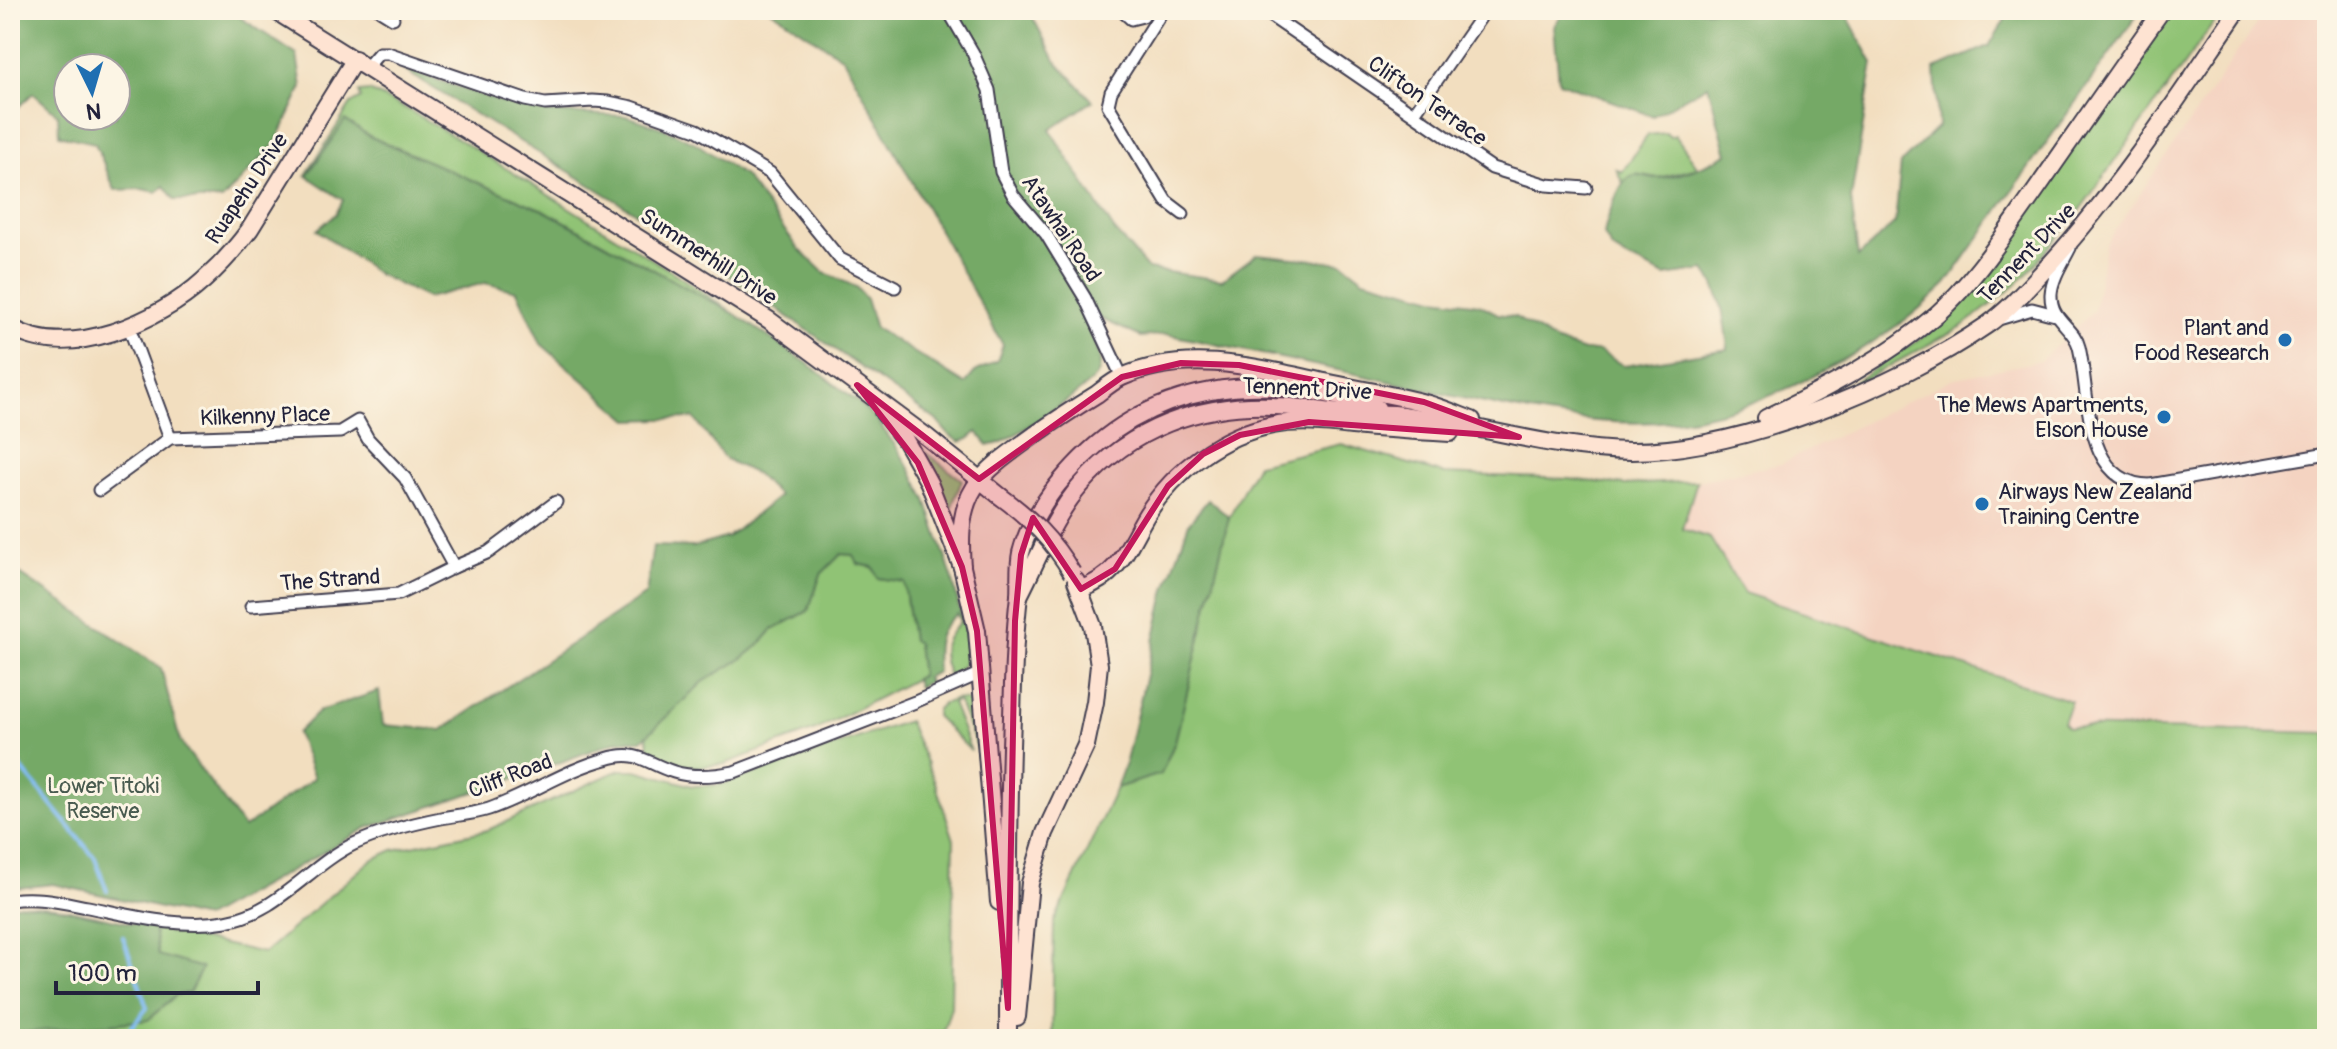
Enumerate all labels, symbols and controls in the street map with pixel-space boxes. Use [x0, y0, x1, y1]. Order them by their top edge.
street label: Clifton Terrace [1362, 49, 1493, 152]
north arrow [52, 52, 132, 132]
text: N [85, 96, 102, 126]
street label: Ruapehu Drive [199, 127, 294, 250]
street label: Atawhai Road [1015, 170, 1107, 287]
street label: Tennent Drive [1972, 197, 2082, 310]
street label: Summerhill Drive [635, 202, 782, 312]
place label: Plant and Food Research [2134, 314, 2269, 367]
marker: Plant and Food Research [2276, 331, 2294, 349]
street label: Tennent Drive [1242, 372, 1372, 406]
place label: The Mews Apartments, Elson House [1937, 391, 2148, 444]
street label: Kilkenny Place [199, 400, 331, 432]
marker: The Mews Apartments, Elson House [2155, 408, 2173, 426]
place label: Airways New Zealand Training Centre [1998, 478, 2193, 531]
marker: Airways New Zealand Training Centre [1973, 495, 1991, 513]
street label: The Strand [279, 563, 381, 597]
street label: Cliff Road [465, 747, 556, 805]
park label: Lower Titoki Reserve [47, 772, 159, 825]
scale bar [56, 945, 258, 995]
text: 100 m [68, 959, 137, 988]

